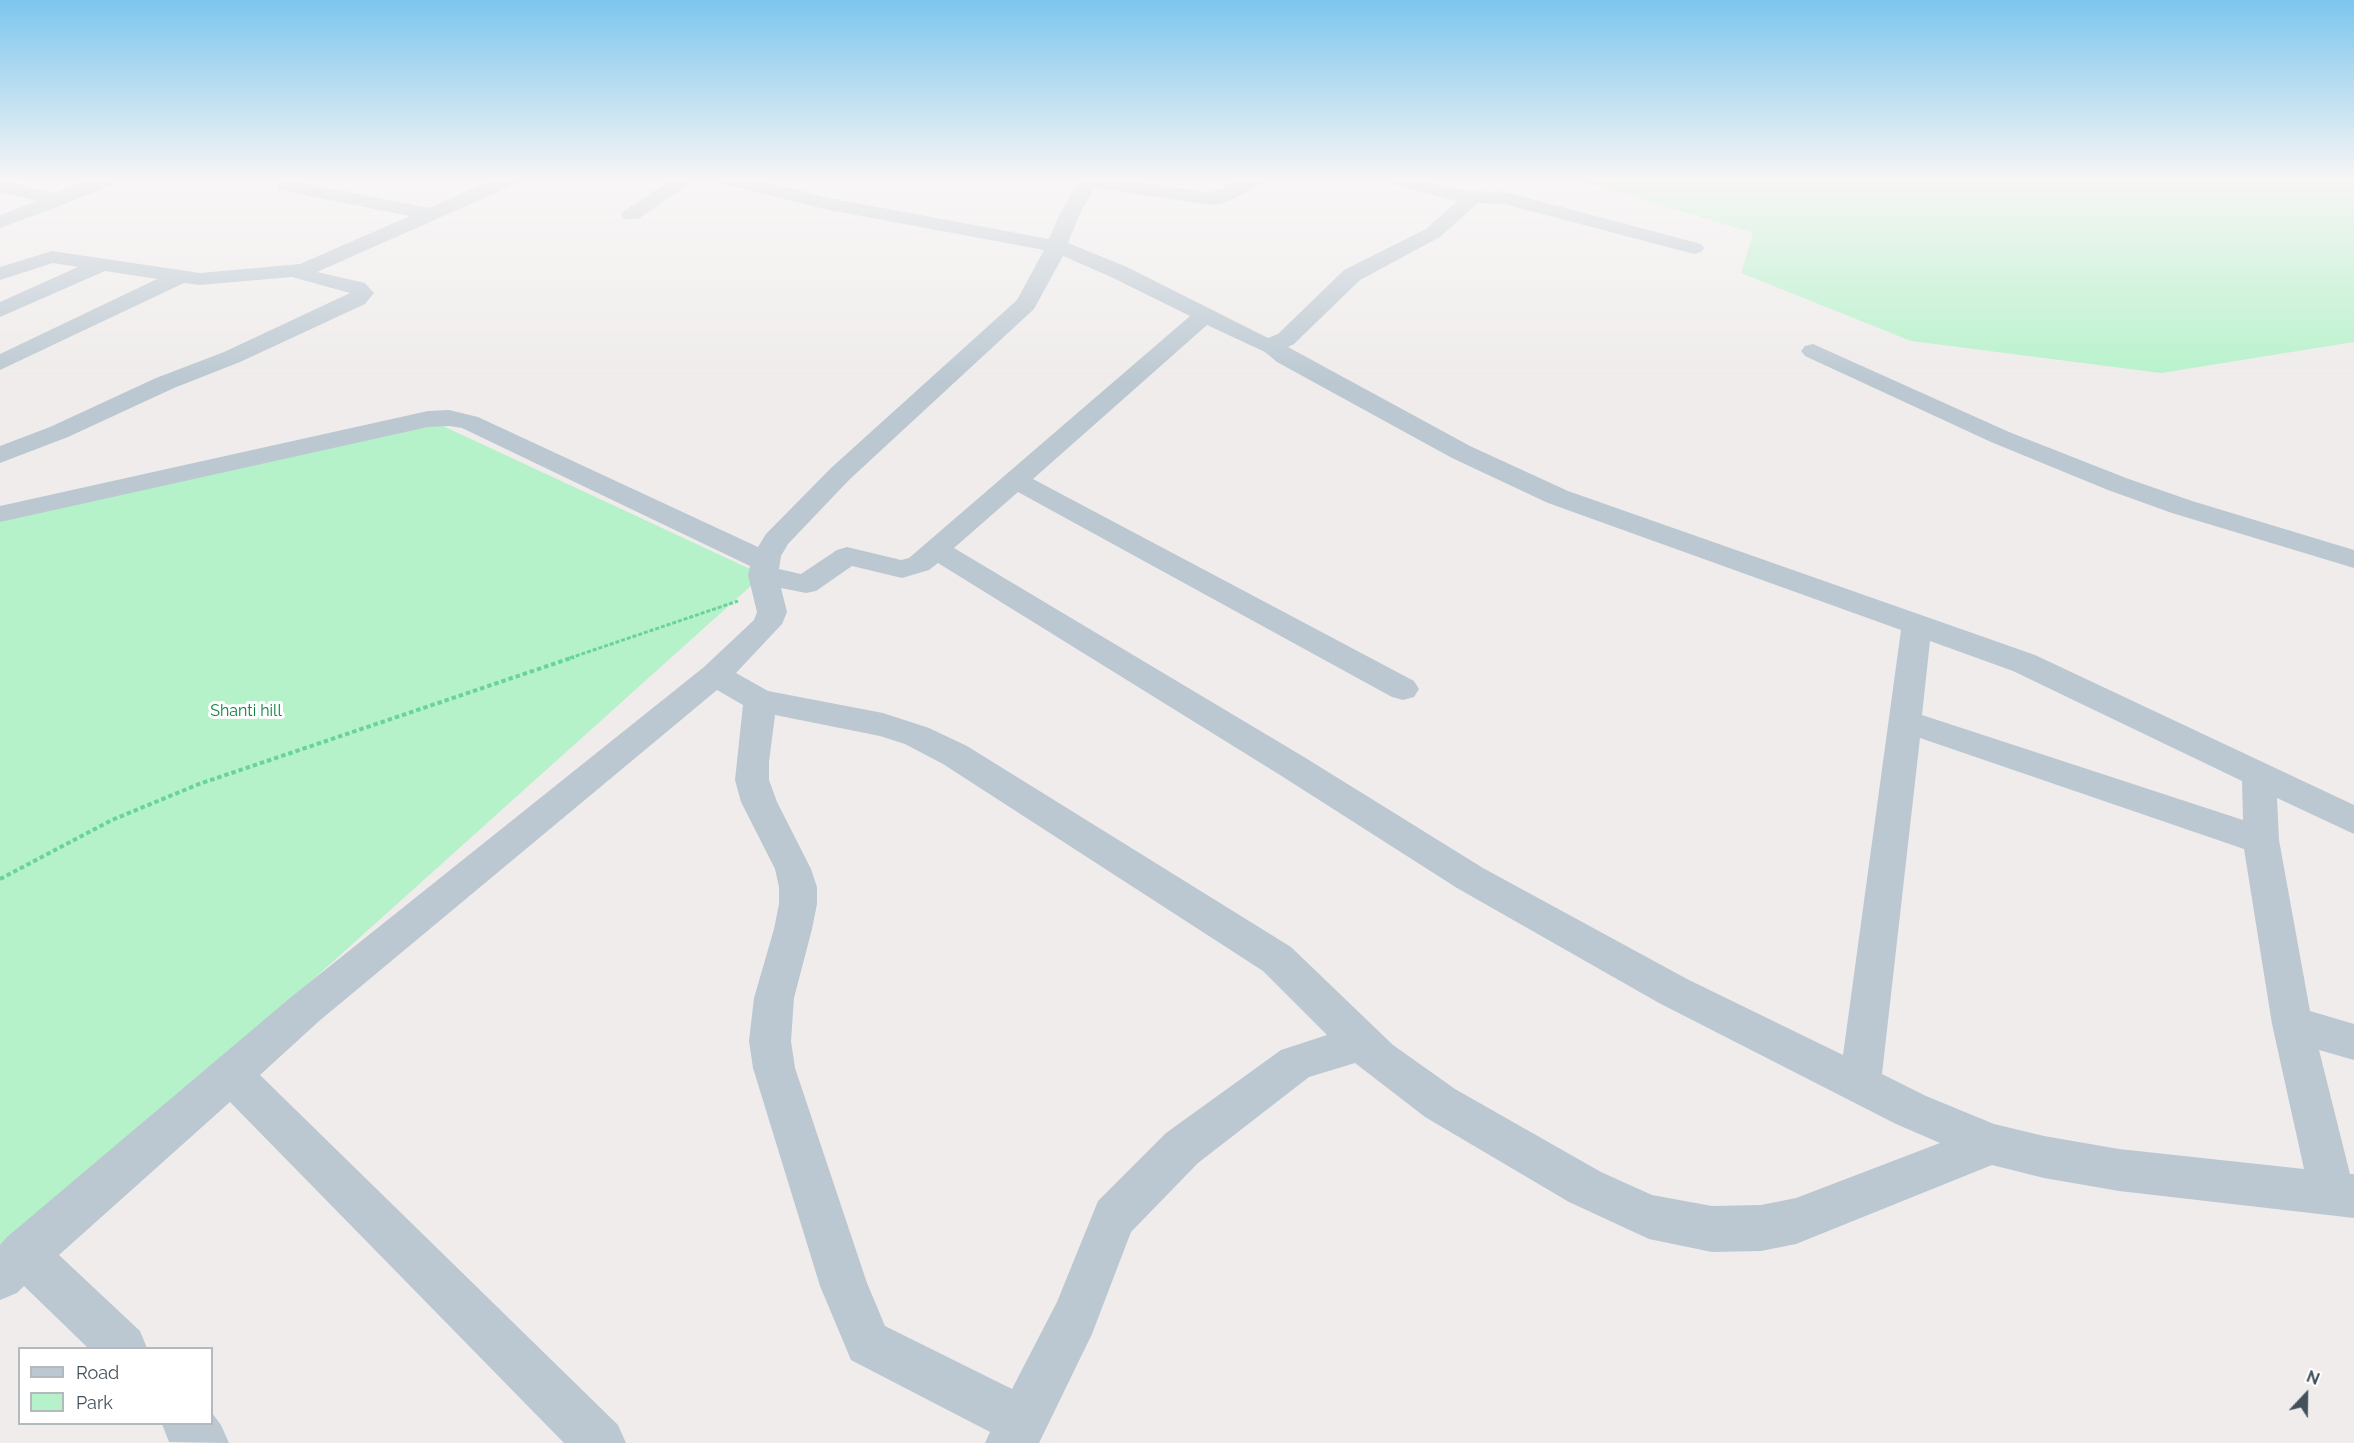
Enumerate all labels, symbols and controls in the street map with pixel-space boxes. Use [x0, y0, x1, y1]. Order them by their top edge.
park label: Shanti hill [210, 701, 282, 721]
legend [18, 1347, 213, 1425]
text: Road [76, 1362, 119, 1383]
north arrow [2276, 1365, 2336, 1425]
text: N [2304, 1367, 2322, 1389]
text: Park [76, 1392, 113, 1413]

